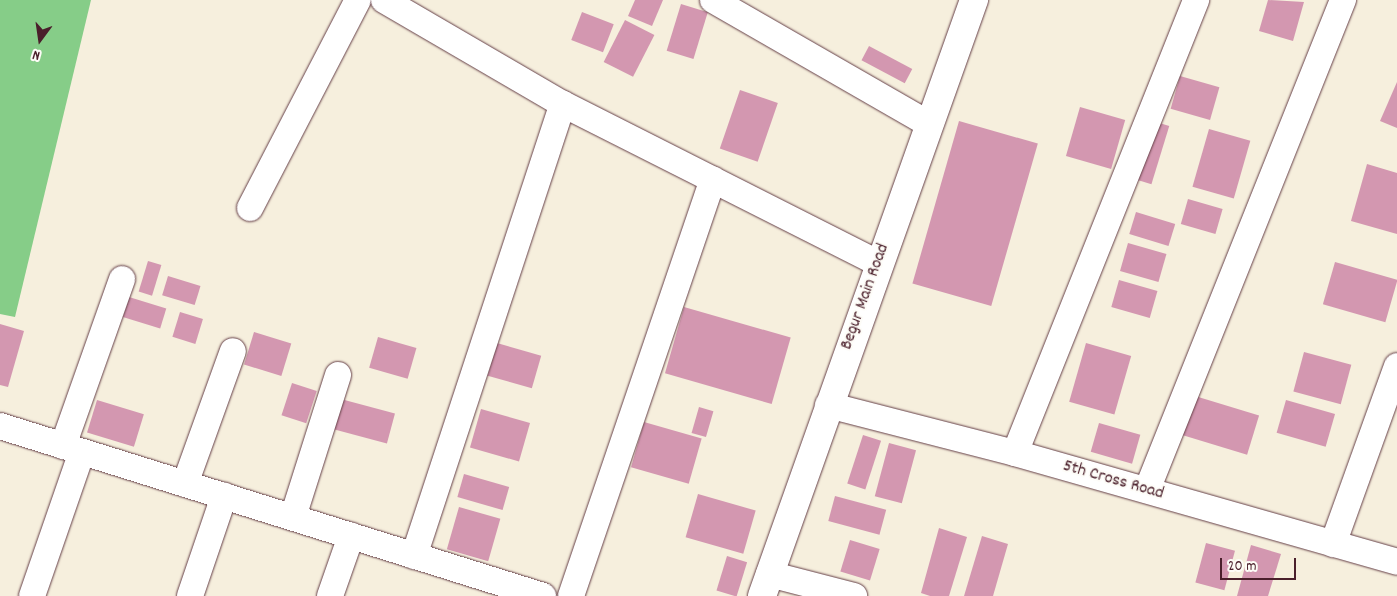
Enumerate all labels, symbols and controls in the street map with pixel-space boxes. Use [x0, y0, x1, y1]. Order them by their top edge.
north arrow [15, 15, 65, 65]
text: N [31, 44, 42, 65]
street label: Begur Main Road [837, 241, 895, 353]
street label: 5th Cross Road [1060, 456, 1166, 506]
scale bar [1222, 548, 1298, 580]
text: 20 m [1228, 556, 1256, 578]

